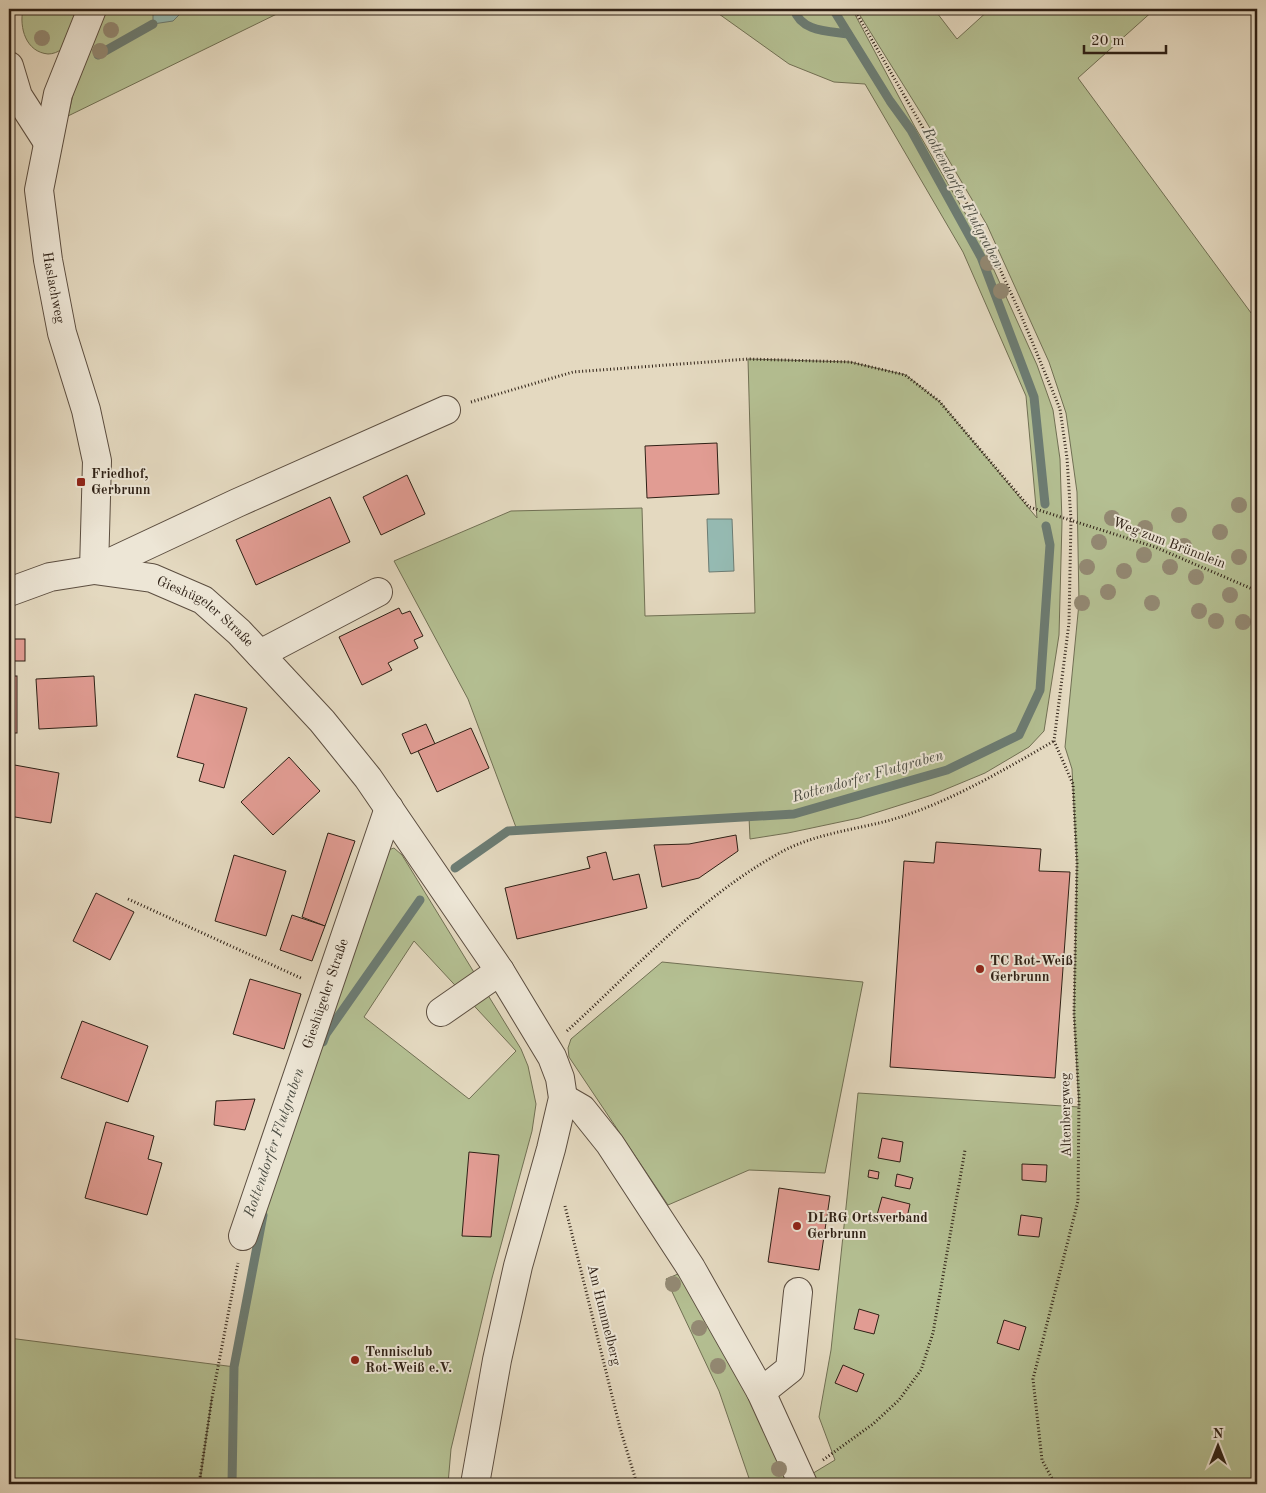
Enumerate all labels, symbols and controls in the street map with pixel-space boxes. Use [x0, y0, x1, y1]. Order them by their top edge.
scale bar [1084, 22, 1166, 54]
text: 20 m [1091, 34, 1125, 49]
water label: Rottendorfer Flutgraben [918, 124, 1006, 271]
street label: Haslachweg [40, 251, 67, 325]
place label: Friedhof, Gerbrunn [91, 467, 151, 497]
marker: Friedhof, Gerbrunn [75, 476, 87, 488]
street label: Weg zum Brünnlein [1111, 515, 1228, 571]
street label: Gieshügeler Straße [154, 574, 256, 650]
water label: Rottendorfer Flutgraben [790, 748, 946, 806]
street label: Gieshügeler Straße [300, 937, 351, 1051]
place label: TC Rot-Weiß Gerbrunn [990, 954, 1073, 984]
marker: TC Rot-Weiß Gerbrunn [974, 963, 986, 975]
water label: Rottendorfer Flutgraben [242, 1066, 308, 1220]
street label: Altenbergweg [1058, 1072, 1074, 1157]
place label: DLRG Ortsverband Gerbrunn [807, 1211, 928, 1241]
marker: DLRG Ortsverband Gerbrunn [791, 1220, 803, 1232]
street label: Am Hummelberg [585, 1263, 623, 1367]
place label: Tennisclub Rot-Weiß e.V. [365, 1345, 452, 1375]
marker: Tennisclub Rot-Weiß e.V. [349, 1354, 361, 1366]
north arrow [1194, 1420, 1244, 1470]
text: N [1213, 1427, 1224, 1441]

